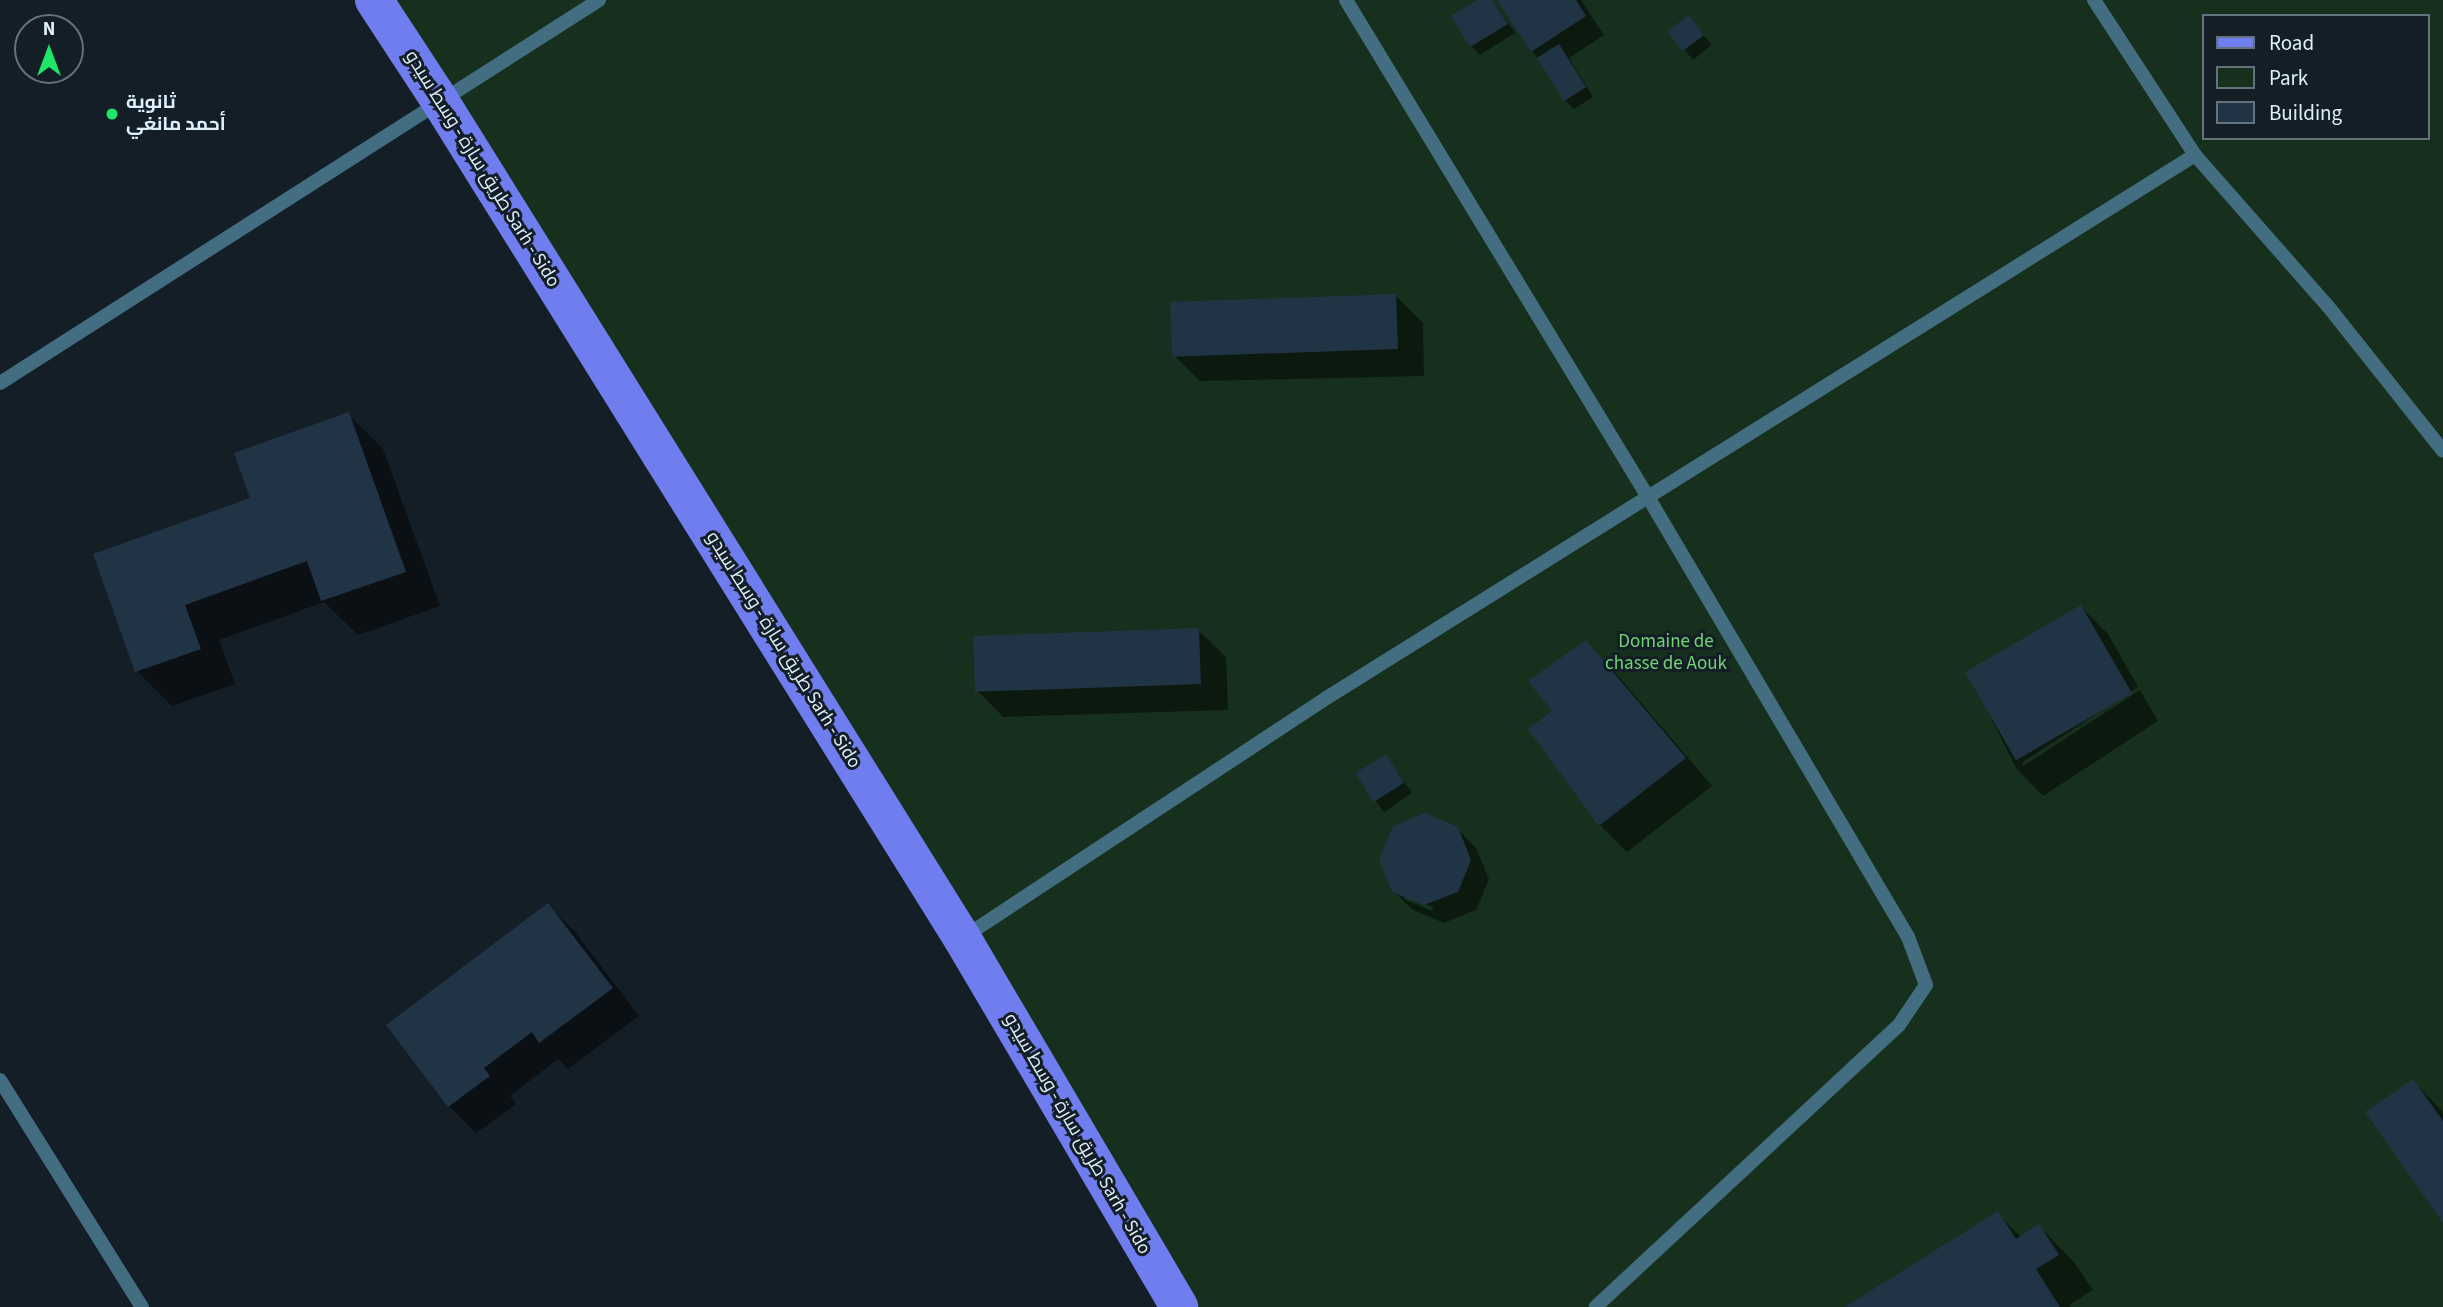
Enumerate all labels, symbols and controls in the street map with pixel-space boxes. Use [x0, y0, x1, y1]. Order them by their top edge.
north arrow [14, 14, 84, 84]
legend [2202, 14, 2429, 140]
text: N [43, 16, 55, 43]
text: Road [2269, 28, 2314, 58]
street label: طريق سارة - وسط سيدو Sarh - Sido [400, 47, 564, 291]
text: Park [2269, 63, 2308, 93]
place label: ثانوية أحمد مانغي [126, 92, 226, 136]
text: Building [2269, 98, 2342, 128]
marker: ثانوية أحمد مانغي [104, 106, 120, 122]
street label: طريق سارة - وسط سيدو Sarh - Sido [701, 528, 865, 772]
park label: Domaine de chasse de Aouk [1605, 631, 1727, 675]
street label: طريق سارة - وسط سيدو Sarh - Sido [998, 1009, 1156, 1259]

